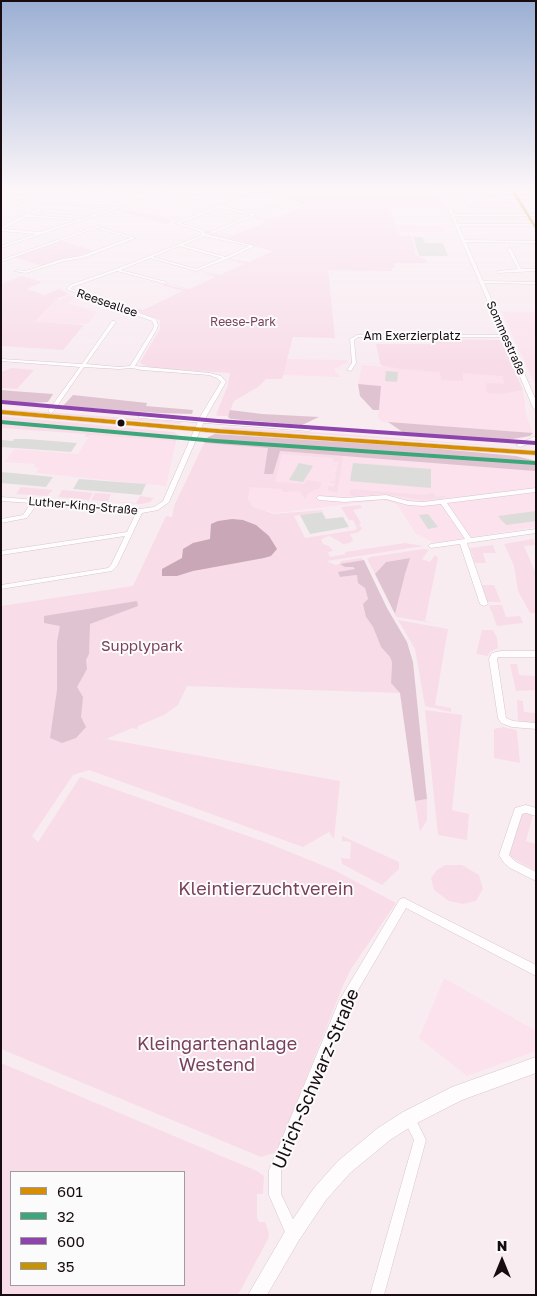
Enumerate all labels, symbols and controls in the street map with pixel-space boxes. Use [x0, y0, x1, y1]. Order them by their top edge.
street label: Reeseallee [75, 286, 139, 320]
street label: Sommestraße [483, 299, 529, 377]
park label: Reese-Park [210, 315, 276, 329]
street label: Am Exerzierplatz [363, 329, 461, 343]
unlabelled marker [116, 418, 126, 428]
street label: Luther-King-Straße [28, 494, 138, 518]
park label: Supplypark [101, 637, 183, 655]
park label: Kleintierzuchtverein [178, 878, 354, 900]
street label: Ulrich-Schwarz-Straße [268, 985, 364, 1173]
park label: Kleingartenanlage Westend [137, 1033, 297, 1076]
legend [10, 1171, 185, 1286]
text: 601 [57, 1182, 83, 1200]
text: 32 [57, 1207, 74, 1225]
text: 600 [57, 1232, 85, 1250]
north arrow [477, 1236, 527, 1286]
text: N [497, 1237, 507, 1254]
text: 35 [57, 1257, 74, 1275]

